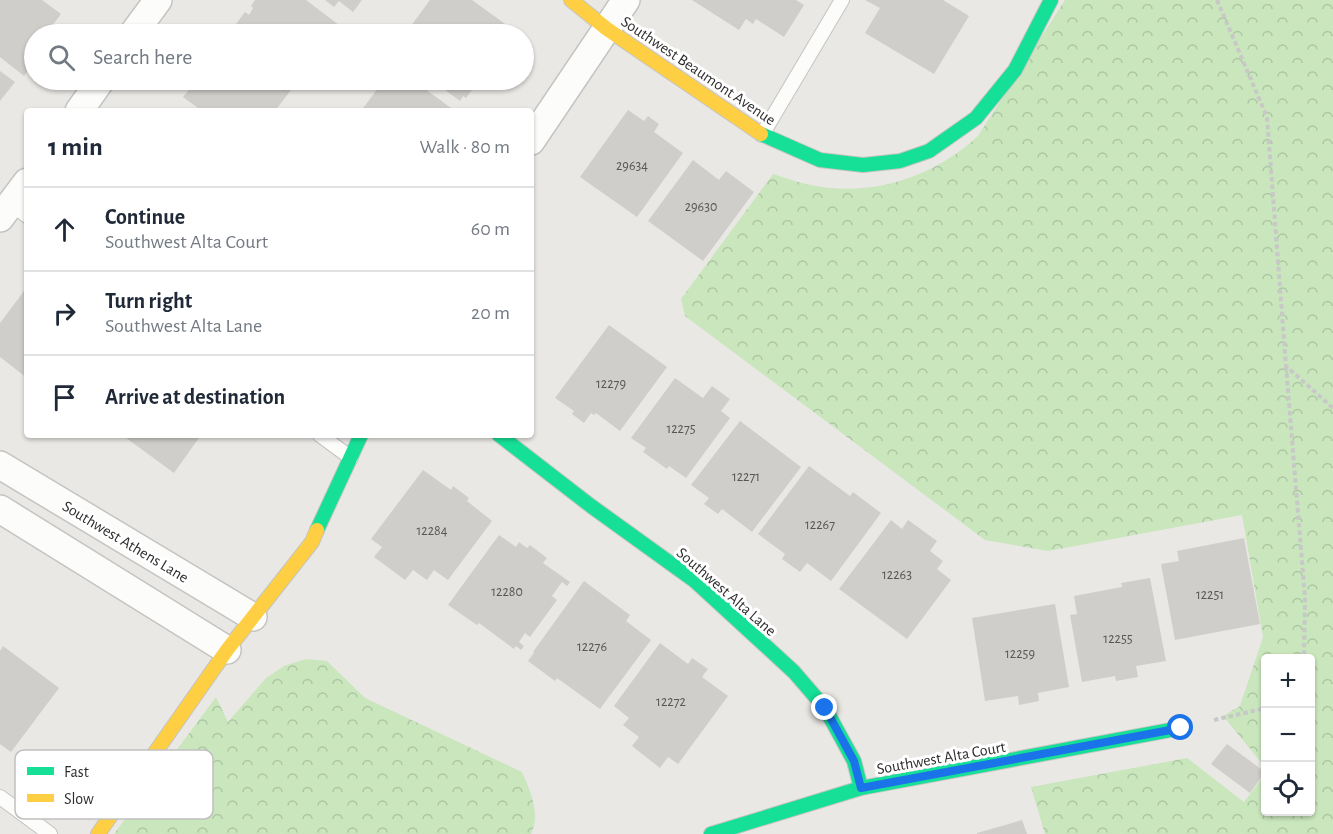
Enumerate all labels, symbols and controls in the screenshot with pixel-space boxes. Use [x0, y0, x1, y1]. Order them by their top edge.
street label: Southwest Beaumont Avenue [618, 13, 778, 128]
search box [24, 24, 534, 90]
icon: search [45, 41, 78, 74]
text: Search here [93, 46, 192, 68]
text: 1 min [48, 134, 103, 160]
text: Walk · 80 m [419, 137, 510, 157]
house number: 29634 [616, 159, 648, 173]
house number: 29630 [685, 200, 717, 214]
text: Continue [105, 206, 185, 228]
icon: ahead [48, 213, 81, 246]
text: 60 m [471, 219, 510, 239]
text: Southwest Alta Court [105, 232, 268, 252]
text: Turn right [105, 290, 192, 312]
icon: right [48, 297, 81, 330]
text: 20 m [471, 303, 510, 323]
text: Southwest Alta Lane [105, 316, 262, 336]
house number: 12279 [596, 377, 626, 391]
icon: arrive [48, 381, 81, 414]
text: Arrive at destination [105, 386, 285, 408]
house number: 12275 [666, 422, 696, 436]
house number: 12271 [732, 470, 760, 484]
street label: Southwest Athens Lane [60, 498, 191, 586]
house number: 12267 [805, 518, 835, 532]
house number: 12284 [417, 524, 448, 538]
street label: Southwest Alta Lane [674, 544, 779, 639]
house number: 12263 [882, 568, 912, 582]
house number: 12280 [491, 585, 523, 599]
house number: 12251 [1196, 588, 1224, 602]
house number: 12255 [1103, 632, 1133, 646]
house number: 12276 [577, 640, 607, 654]
house number: 12259 [1005, 647, 1035, 661]
map controls [1261, 654, 1315, 816]
button: + [1261, 654, 1315, 708]
route end [811, 694, 837, 720]
house number: 12272 [656, 695, 686, 709]
button: − [1261, 708, 1315, 762]
route start [1167, 714, 1193, 740]
street label: Southwest Alta Court [876, 739, 1007, 777]
legend [15, 750, 213, 819]
button: locate [1261, 762, 1315, 816]
text: Fast [64, 764, 89, 780]
text: Slow [64, 791, 94, 807]

